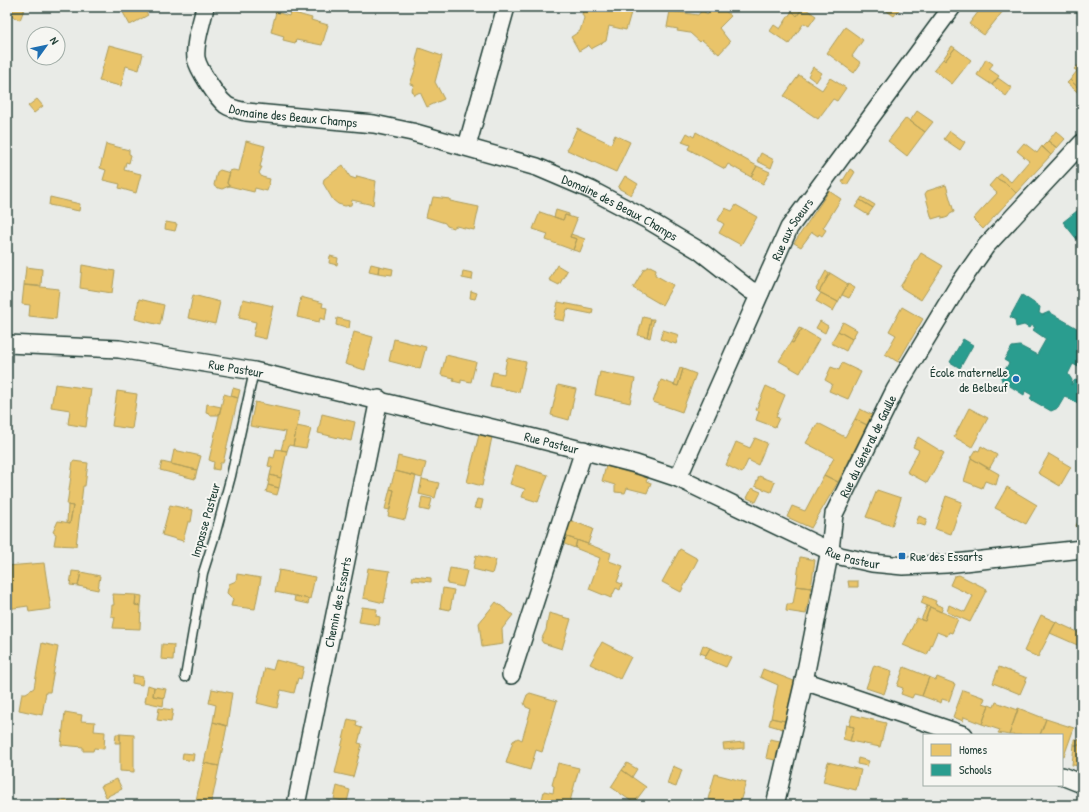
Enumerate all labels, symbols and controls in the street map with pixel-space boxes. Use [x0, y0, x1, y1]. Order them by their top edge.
north arrow [26, 26, 66, 66]
text: N [47, 34, 62, 47]
street label: Domaine des Beaux Champs [227, 99, 358, 131]
street label: Domaine des Beaux Champs [559, 170, 681, 245]
street label: Rue aux Soeurs [767, 194, 817, 263]
street label: Rue Pasteur [207, 355, 266, 382]
place label: École maternelle de Belbeuf [930, 363, 1008, 396]
marker: École maternelle de Belbeuf [1011, 374, 1021, 384]
street label: Rue du Général de Gaulle [835, 392, 900, 500]
street label: Rue Pasteur [523, 427, 581, 458]
street label: Impasse Pasteur [186, 481, 224, 559]
street label: Rue Pasteur [823, 541, 881, 573]
place label: Rue des Essarts [910, 547, 983, 565]
marker: Rue des Essarts [897, 551, 907, 561]
street label: Chemin des Essarts [319, 555, 356, 649]
legend [923, 734, 1063, 786]
text: Homes [959, 741, 987, 758]
text: Schools [959, 761, 992, 778]

